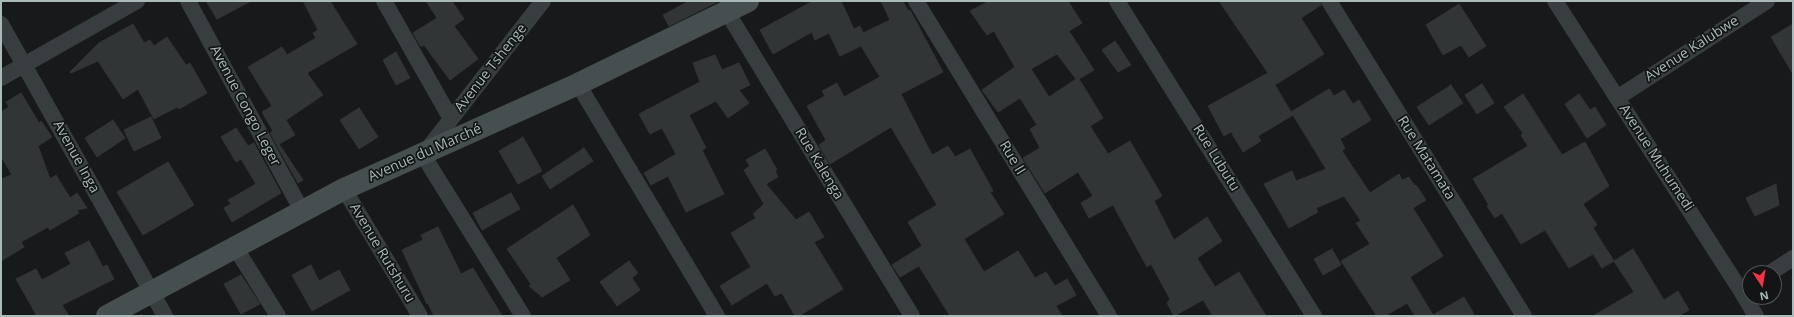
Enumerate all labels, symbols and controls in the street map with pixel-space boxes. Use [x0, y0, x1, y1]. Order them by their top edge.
street label: Avenue Kalubwe [1642, 13, 1742, 85]
street label: Avenue Tshenge [451, 21, 531, 115]
street label: Avenue Congo Leger [206, 43, 284, 169]
street label: Avenue Muhumedi [1615, 102, 1697, 214]
street label: Rue Matamata [1394, 113, 1458, 203]
street label: Avenue Inga [49, 118, 103, 196]
street label: Avenue du Marché [366, 120, 484, 186]
street label: Rue Lubutu [1189, 122, 1243, 194]
street label: Rue Kalenga [791, 125, 847, 203]
street label: Rue II [995, 138, 1029, 178]
street label: Avenue Rutshuru [346, 200, 418, 306]
north arrow [1742, 265, 1782, 305]
text: N [1758, 288, 1770, 305]

